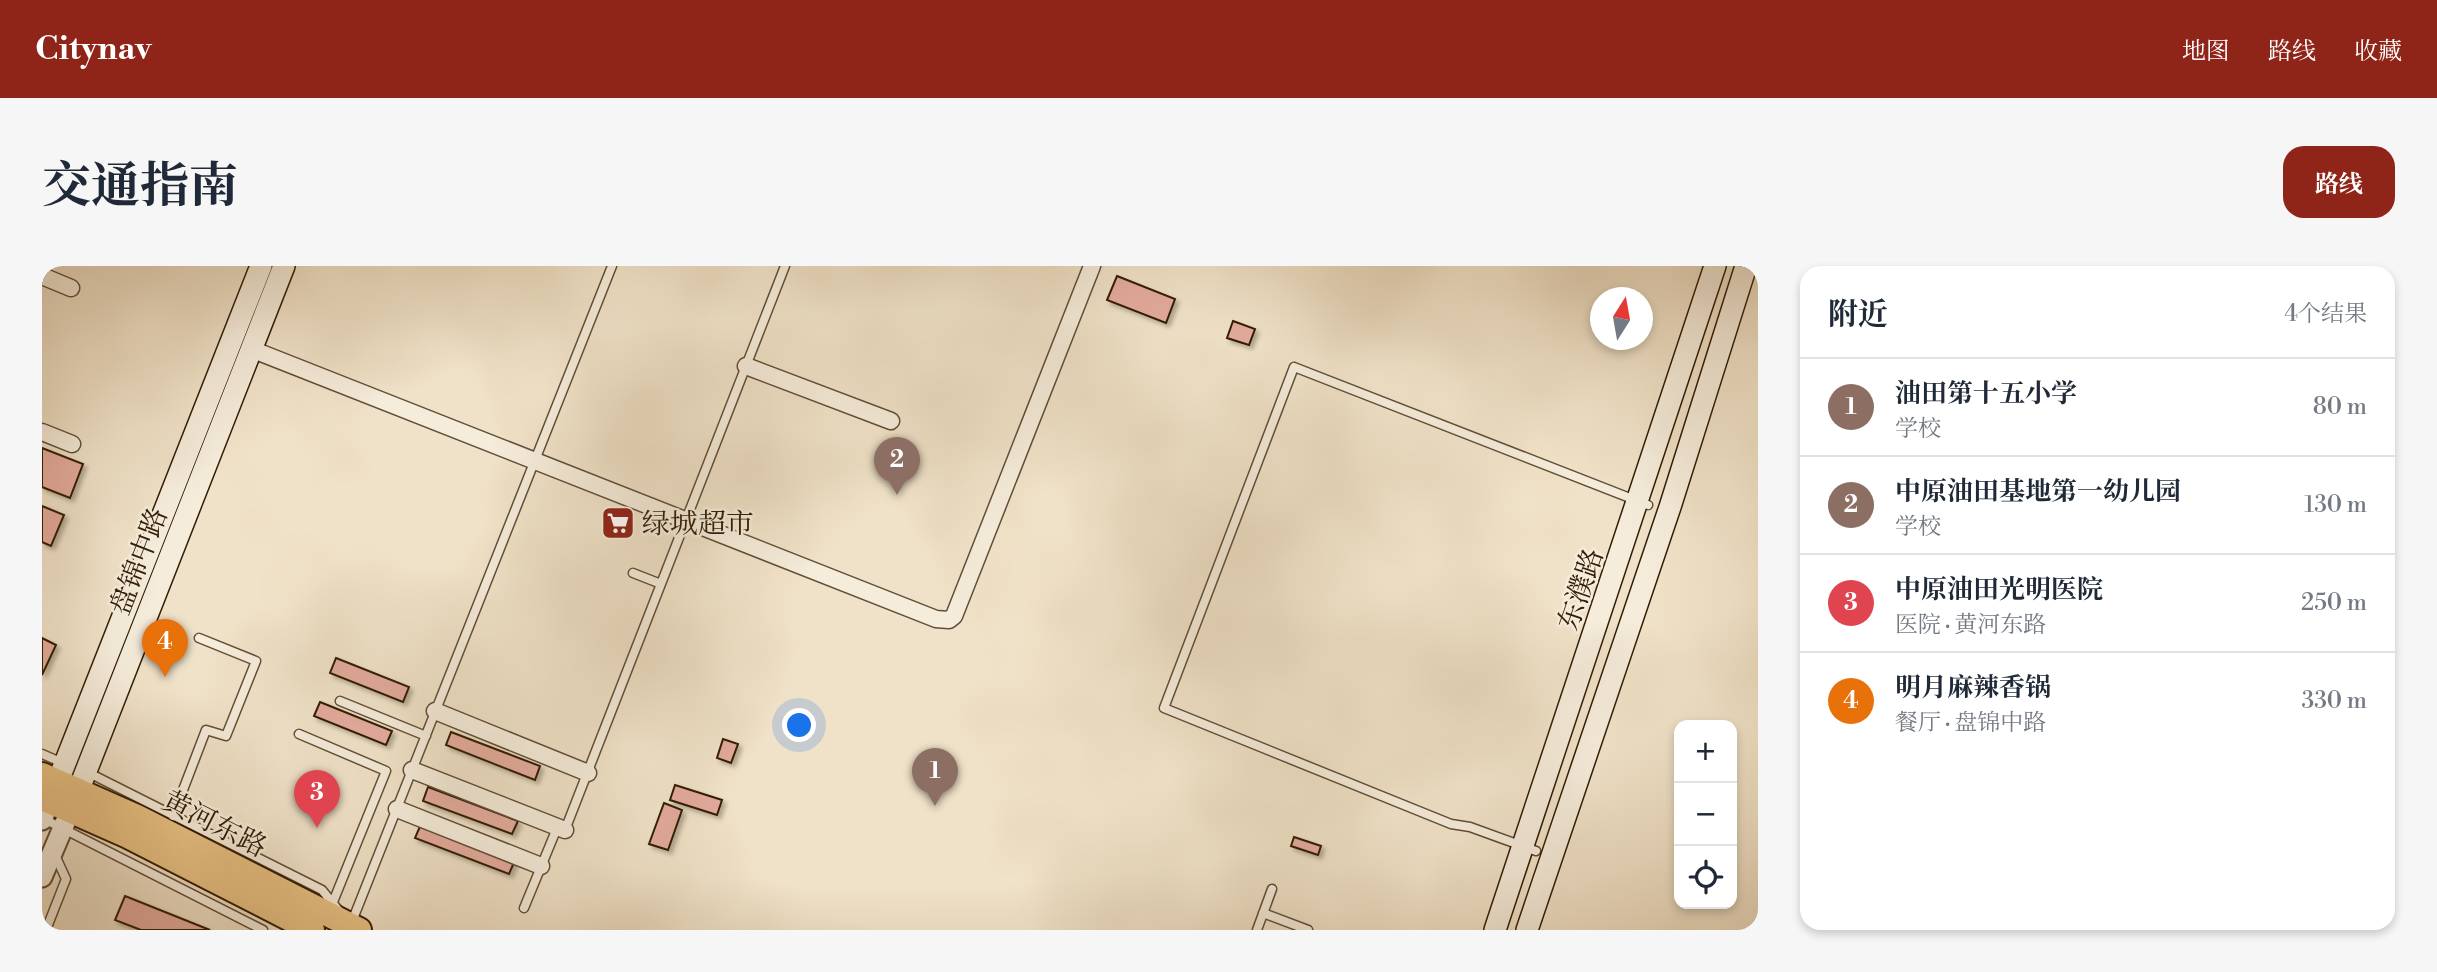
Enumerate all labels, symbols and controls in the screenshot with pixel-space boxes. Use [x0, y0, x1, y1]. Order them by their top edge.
text: Citynav [35, 29, 152, 70]
text: 地图 [2182, 37, 2230, 67]
text: 路线 [2268, 37, 2316, 67]
text: 收藏 [2354, 37, 2402, 67]
button: 路线 [2283, 146, 2395, 218]
text: 交通指南 [42, 157, 238, 218]
north arrow [1590, 287, 1653, 350]
text: 附近 [1828, 296, 1888, 334]
text: 4个结果 [2284, 300, 2367, 328]
text: 油田第十五小学 [1895, 378, 2077, 410]
text: 1 [1845, 393, 1857, 421]
text: 80 m [2313, 393, 2367, 421]
text: 学校 [1895, 415, 1941, 443]
pin: 2 [874, 437, 920, 495]
text: 中原油田基地第一幼儿园 [1895, 476, 2181, 508]
text: 2 [1844, 491, 1858, 519]
text: 130 m [2304, 491, 2367, 519]
street label: 盘锦中路 [103, 503, 176, 620]
supermarket icon: 绿城超市 [599, 504, 637, 542]
place label: 绿城超市 [642, 507, 754, 542]
text: 学校 [1895, 513, 1941, 541]
street label: 东濮路 [1551, 544, 1612, 635]
text: 中原油田光明医院 [1895, 574, 2103, 606]
text: 3 [1844, 589, 1858, 617]
text: 250 m [2301, 589, 2367, 617]
text: 医院 · 黄河东路 [1895, 611, 2046, 639]
pin: 4 [142, 619, 188, 677]
text: 明月麻辣香锅 [1895, 672, 2051, 704]
text: 4 [1843, 687, 1859, 715]
text: 330 m [2301, 687, 2367, 715]
your location [782, 708, 816, 742]
text: 餐厅 · 盘锦中路 [1895, 709, 2046, 737]
map controls [1674, 720, 1737, 909]
button: + [1674, 720, 1737, 783]
pin: 1 [912, 748, 958, 806]
pin: 3 [294, 770, 340, 828]
street label: 黄河东路 [156, 783, 272, 865]
button: − [1674, 783, 1737, 846]
button: locate [1674, 846, 1737, 909]

